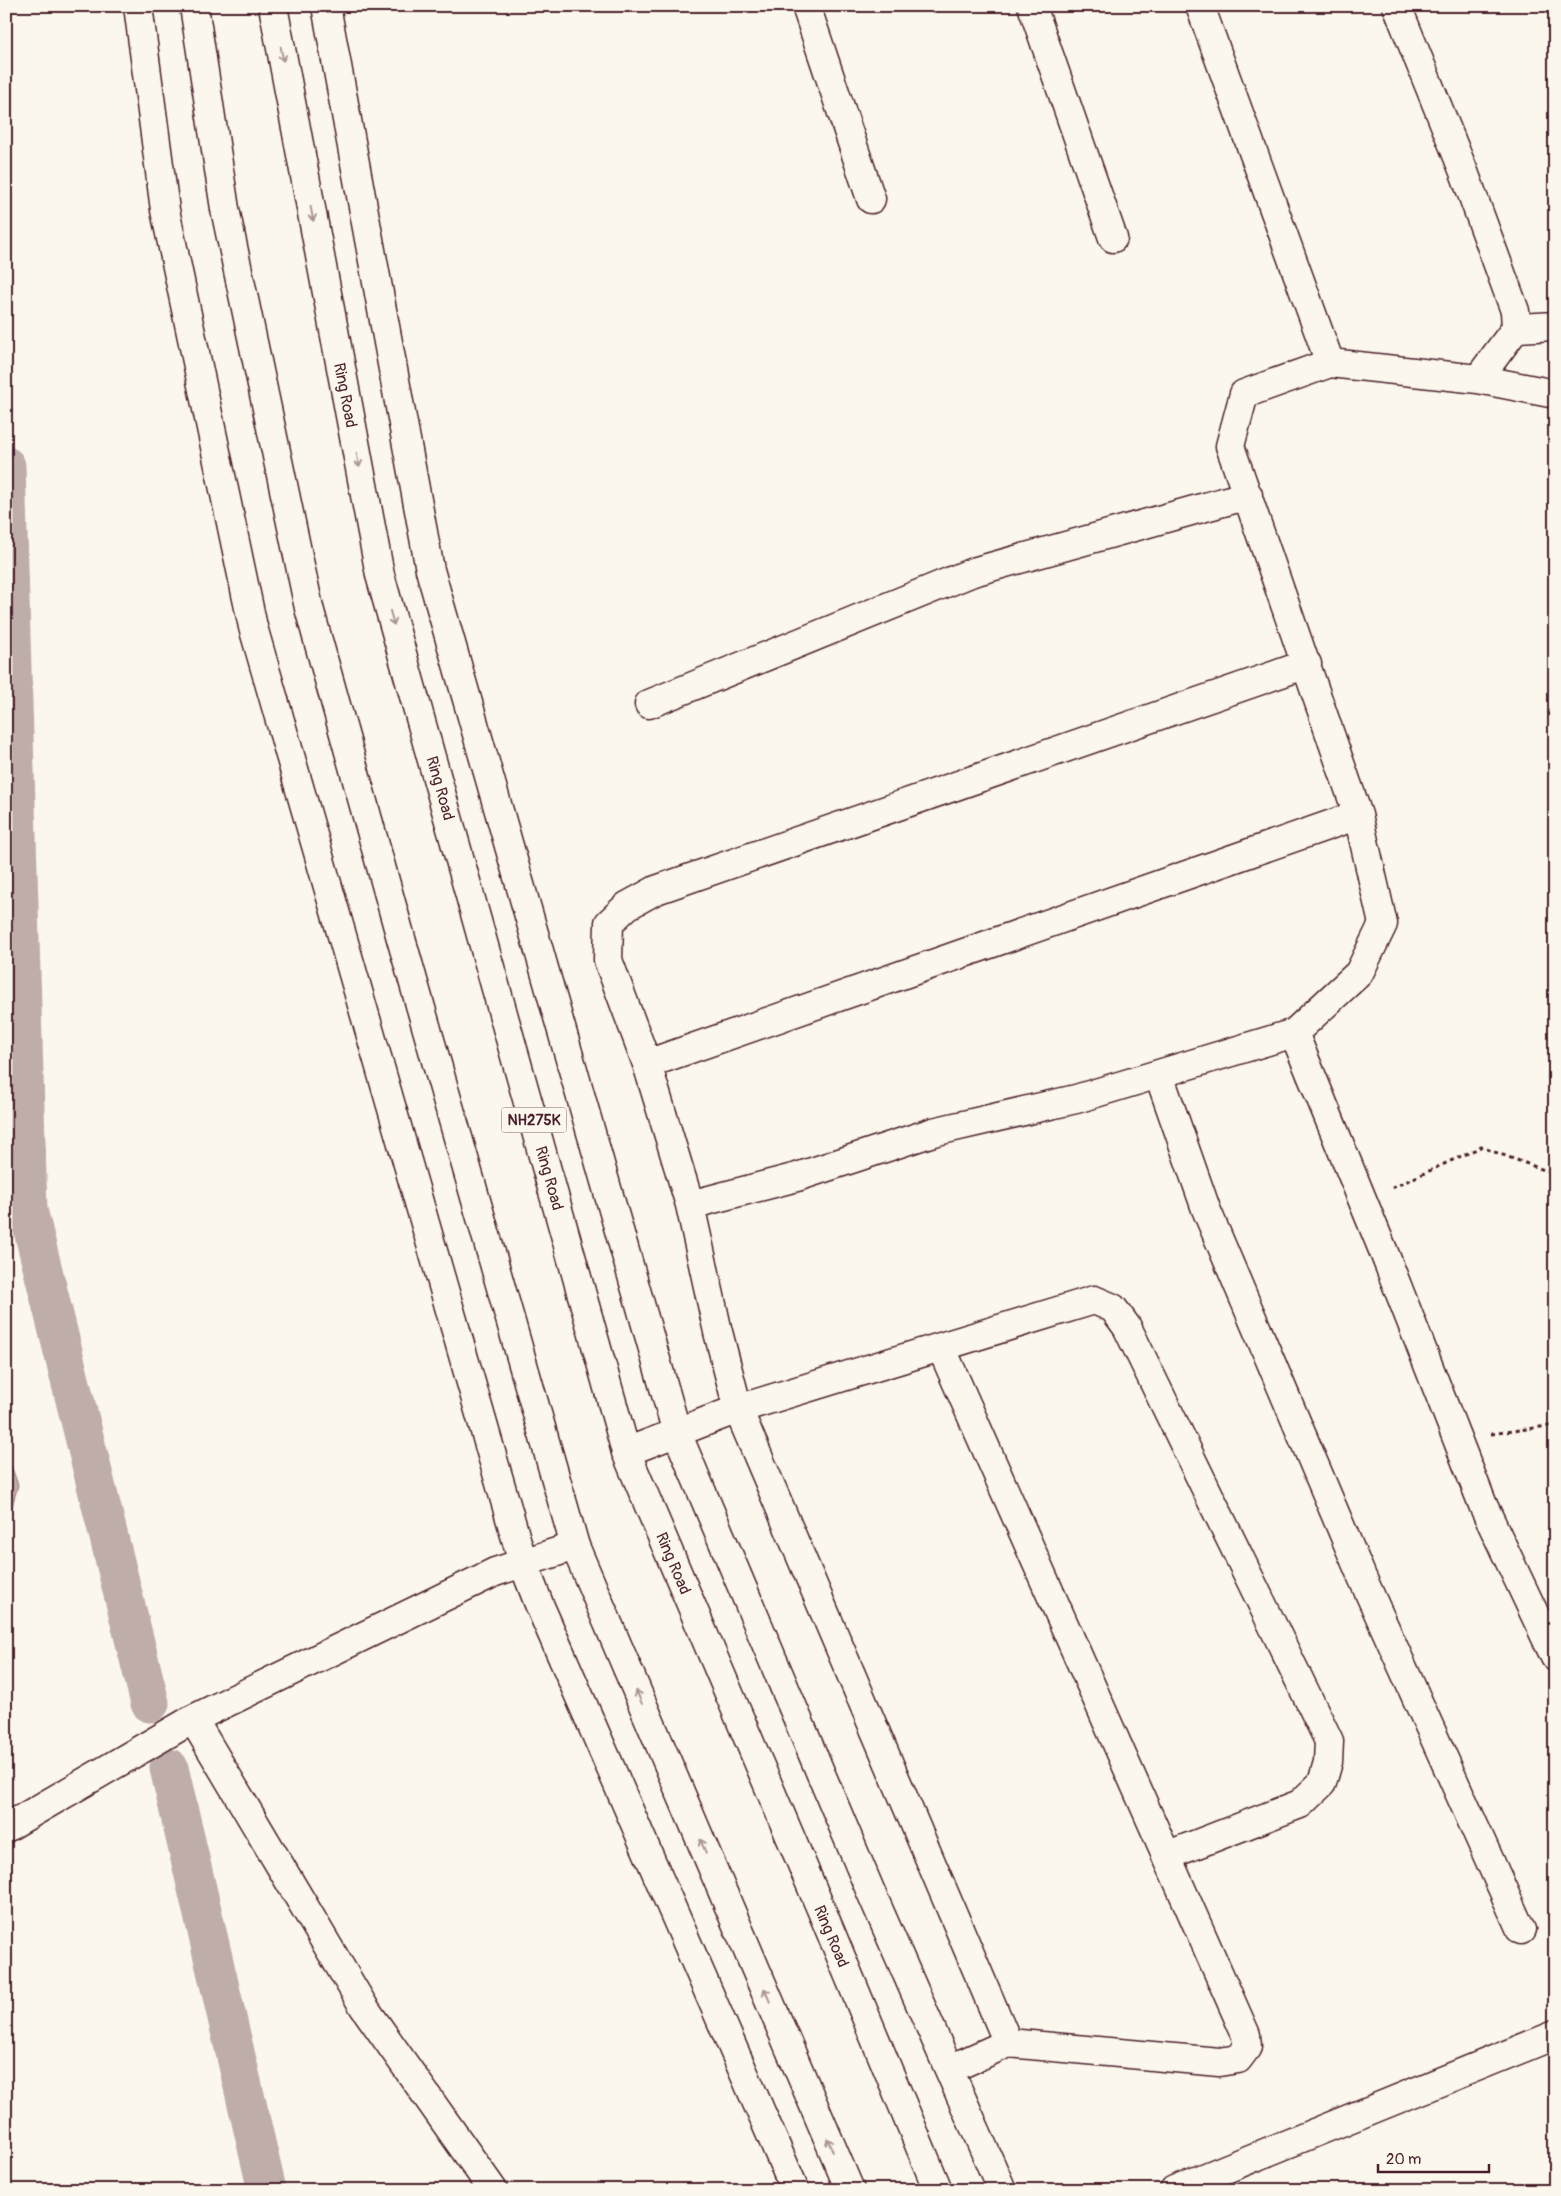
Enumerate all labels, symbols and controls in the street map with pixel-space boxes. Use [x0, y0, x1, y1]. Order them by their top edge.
one-way arrow [278, 46, 288, 62]
one-way arrow [307, 206, 317, 222]
street label: Ring Road [329, 361, 361, 429]
one-way arrow [354, 451, 364, 467]
one-way arrow [388, 610, 398, 626]
street label: Ring Road [421, 754, 459, 823]
road number: NH275K [502, 1108, 566, 1132]
street label: Ring Road [530, 1144, 568, 1213]
street label: Ring Road [651, 1529, 695, 1598]
one-way arrow [633, 1690, 643, 1705]
one-way arrow [697, 1839, 707, 1854]
street label: Ring Road [809, 1902, 853, 1971]
one-way arrow [761, 1988, 770, 2003]
one-way arrow [825, 2138, 835, 2153]
scale bar [1378, 2141, 1490, 2173]
text: 20 m [1386, 2150, 1421, 2169]

